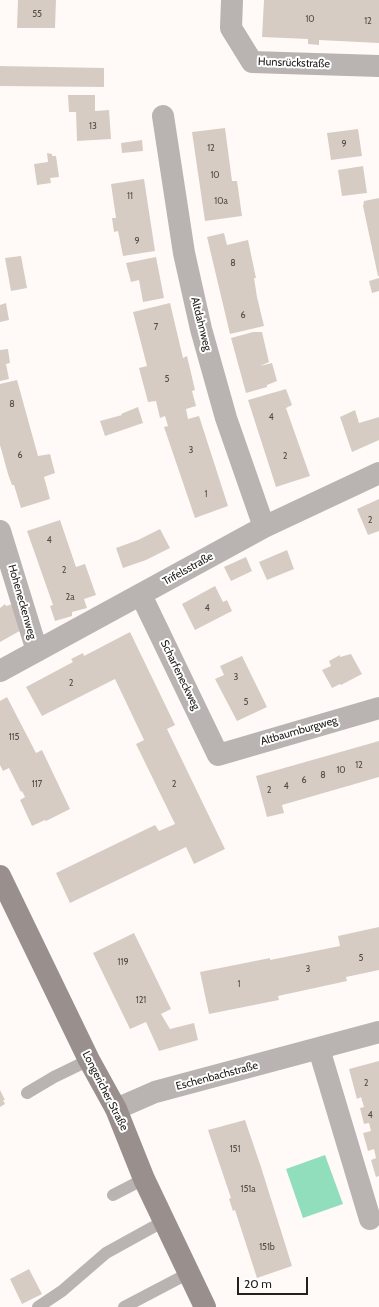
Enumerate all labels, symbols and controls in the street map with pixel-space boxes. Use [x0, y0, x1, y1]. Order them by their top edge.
house number: 55 [32, 9, 42, 19]
house number: 10 [305, 14, 315, 24]
house number: 12 [364, 16, 372, 26]
street label: Hunsrückstraße [258, 55, 330, 71]
house number: 13 [89, 121, 97, 131]
house number: 9 [341, 139, 347, 149]
house number: 12 [207, 143, 215, 153]
house number: 10 [210, 170, 220, 180]
house number: 11 [127, 191, 133, 201]
house number: 10a [214, 196, 228, 206]
house number: 9 [134, 236, 140, 246]
house number: 8 [230, 258, 236, 268]
street label: Altdahnweg [188, 296, 214, 352]
house number: 6 [240, 310, 246, 320]
house number: 7 [154, 322, 158, 332]
house number: 5 [165, 374, 169, 384]
house number: 8 [9, 399, 15, 409]
house number: 4 [268, 412, 274, 422]
house number: 3 [189, 445, 193, 455]
house number: 6 [17, 450, 23, 460]
house number: 2 [283, 451, 287, 461]
house number: 1 [205, 489, 207, 499]
house number: 2 [368, 515, 372, 525]
house number: 4 [46, 535, 52, 545]
street label: Trifelsstraße [160, 550, 216, 588]
street label: Hoheneckenweg [5, 563, 39, 641]
house number: 2 [62, 565, 66, 575]
house number: 2a [65, 592, 75, 602]
house number: 4 [204, 603, 210, 613]
street label: Scharfeneckweg [157, 638, 203, 712]
house number: 3 [234, 672, 238, 682]
house number: 2 [69, 678, 73, 688]
house number: 5 [244, 697, 248, 707]
street label: Altbaumburgweg [259, 714, 339, 748]
house number: 115 [9, 732, 19, 742]
house number: 12 [355, 760, 363, 770]
house number: 10 [336, 765, 346, 775]
house number: 8 [320, 770, 326, 780]
house number: 6 [301, 775, 307, 785]
house number: 117 [32, 779, 42, 789]
house number: 2 [172, 779, 176, 789]
house number: 4 [283, 781, 289, 791]
house number: 2 [267, 785, 271, 795]
house number: 5 [359, 953, 363, 963]
house number: 119 [118, 957, 128, 967]
house number: 3 [306, 964, 310, 974]
house number: 1 [238, 979, 240, 989]
house number: 121 [136, 995, 146, 1005]
street label: Longericher Straße [79, 1049, 131, 1133]
street label: Eschenbachstraße [174, 1059, 260, 1093]
house number: 2 [364, 1078, 368, 1088]
house number: 4 [367, 1110, 373, 1120]
house number: 151 [230, 1144, 240, 1154]
house number: 151a [240, 1184, 256, 1194]
house number: 151b [259, 1242, 275, 1252]
scale bar [239, 1269, 310, 1295]
text: 20 m [244, 1276, 272, 1291]

